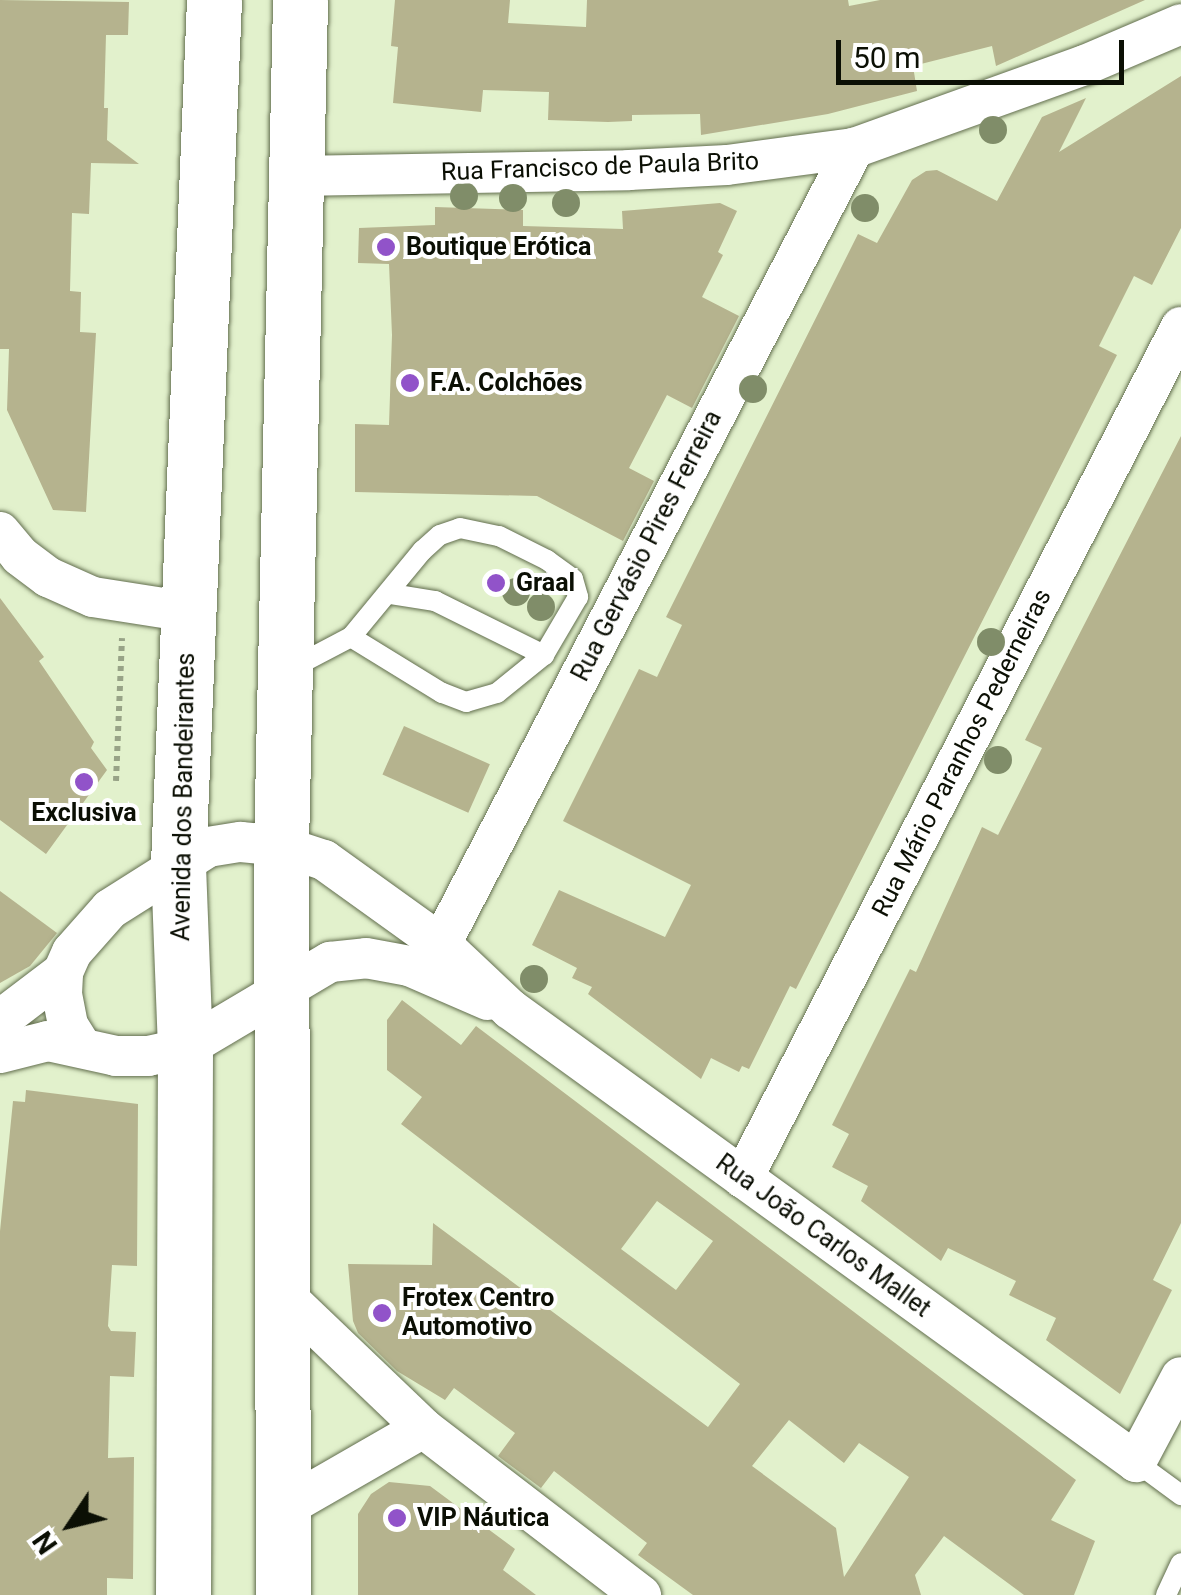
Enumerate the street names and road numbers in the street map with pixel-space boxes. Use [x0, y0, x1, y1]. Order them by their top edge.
street label: Rua Francisco de Paula Brito [440, 146, 760, 188]
street label: Rua Gervásio Pires Ferreira [566, 406, 728, 686]
street label: Rua Mário Paranhos Pederneiras [866, 584, 1058, 922]
street label: Avenida dos Bandeirantes [166, 653, 202, 941]
street label: Rua João Carlos Mallet [710, 1148, 936, 1324]

